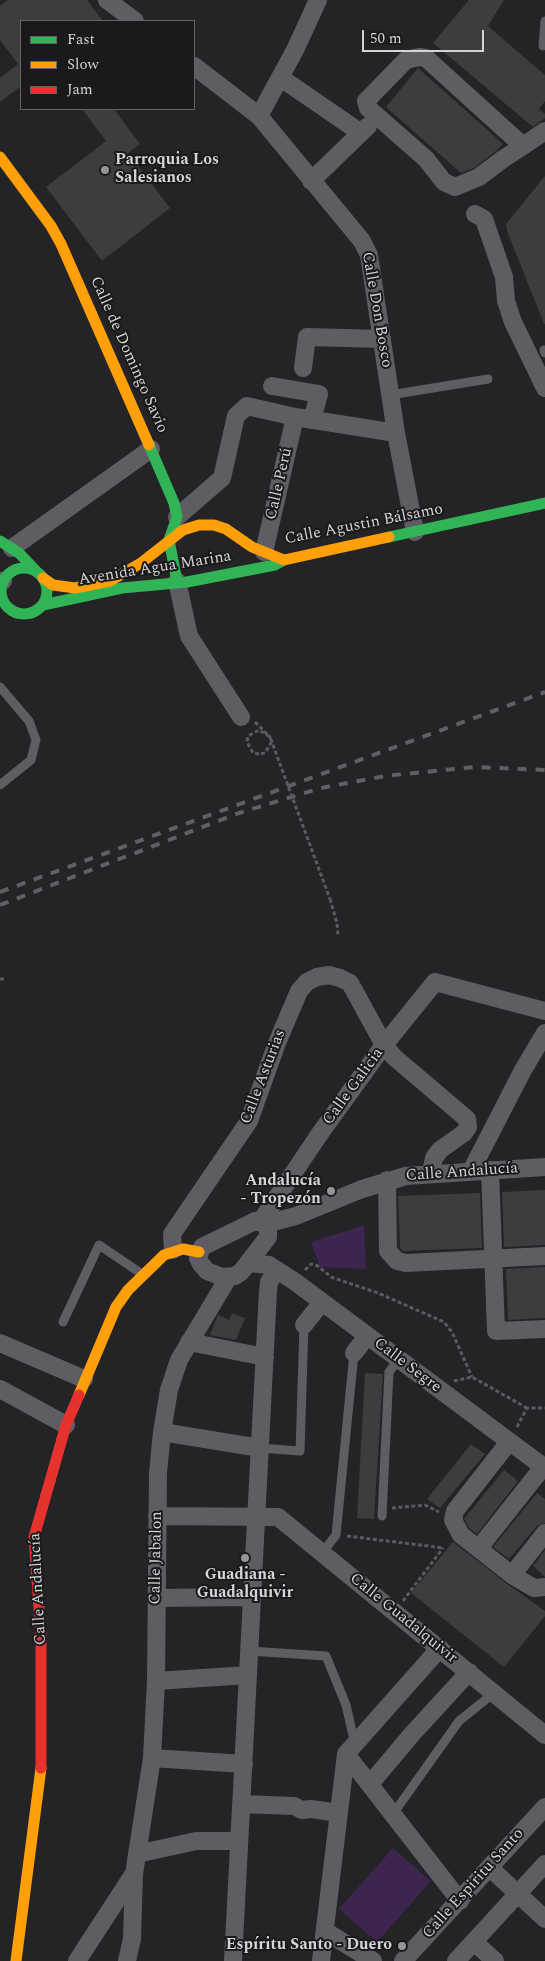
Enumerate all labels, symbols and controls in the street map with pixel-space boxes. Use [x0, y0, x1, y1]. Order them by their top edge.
legend [20, 20, 195, 110]
scale bar [365, 20, 488, 52]
text: 50 m [370, 27, 402, 50]
text: Fast [67, 28, 95, 51]
text: Slow [67, 53, 99, 76]
text: Jam [67, 78, 93, 101]
place label: Parroquia Los Salesianos [115, 151, 219, 189]
marker: Parroquia Los Salesianos [99, 164, 111, 176]
street label: Calle Don Bosco [356, 251, 396, 369]
street label: Calle de Domingo Savio [85, 274, 171, 436]
street label: Calle Perú [262, 446, 298, 522]
street label: Calle Agustin Bálsamo [283, 500, 445, 550]
street label: Avenida Agua Marina [77, 547, 233, 591]
street label: Calle Asturias [237, 1027, 291, 1127]
street label: Calle Galicia [320, 1045, 388, 1129]
street label: Calle Andalucía [405, 1159, 519, 1187]
place label: Andalucía - Tropezón [241, 1172, 321, 1210]
marker: Andalucía - Tropezón [325, 1185, 337, 1197]
street label: Calle Segre [369, 1334, 445, 1398]
street label: Calle Jabalon [147, 1511, 167, 1605]
street label: Calle Andalucía [26, 1532, 52, 1646]
marker: Guadiana - Guadalquivir [239, 1552, 251, 1564]
place label: Guadiana - Guadalquivir [197, 1566, 293, 1604]
street label: Calle Guadalquivir [345, 1570, 461, 1668]
street label: Calle Espiritu Santo [419, 1825, 529, 1943]
place label: Espíritu Santo - Duero [226, 1936, 392, 1956]
marker: Espíritu Santo - Duero [396, 1940, 408, 1952]

